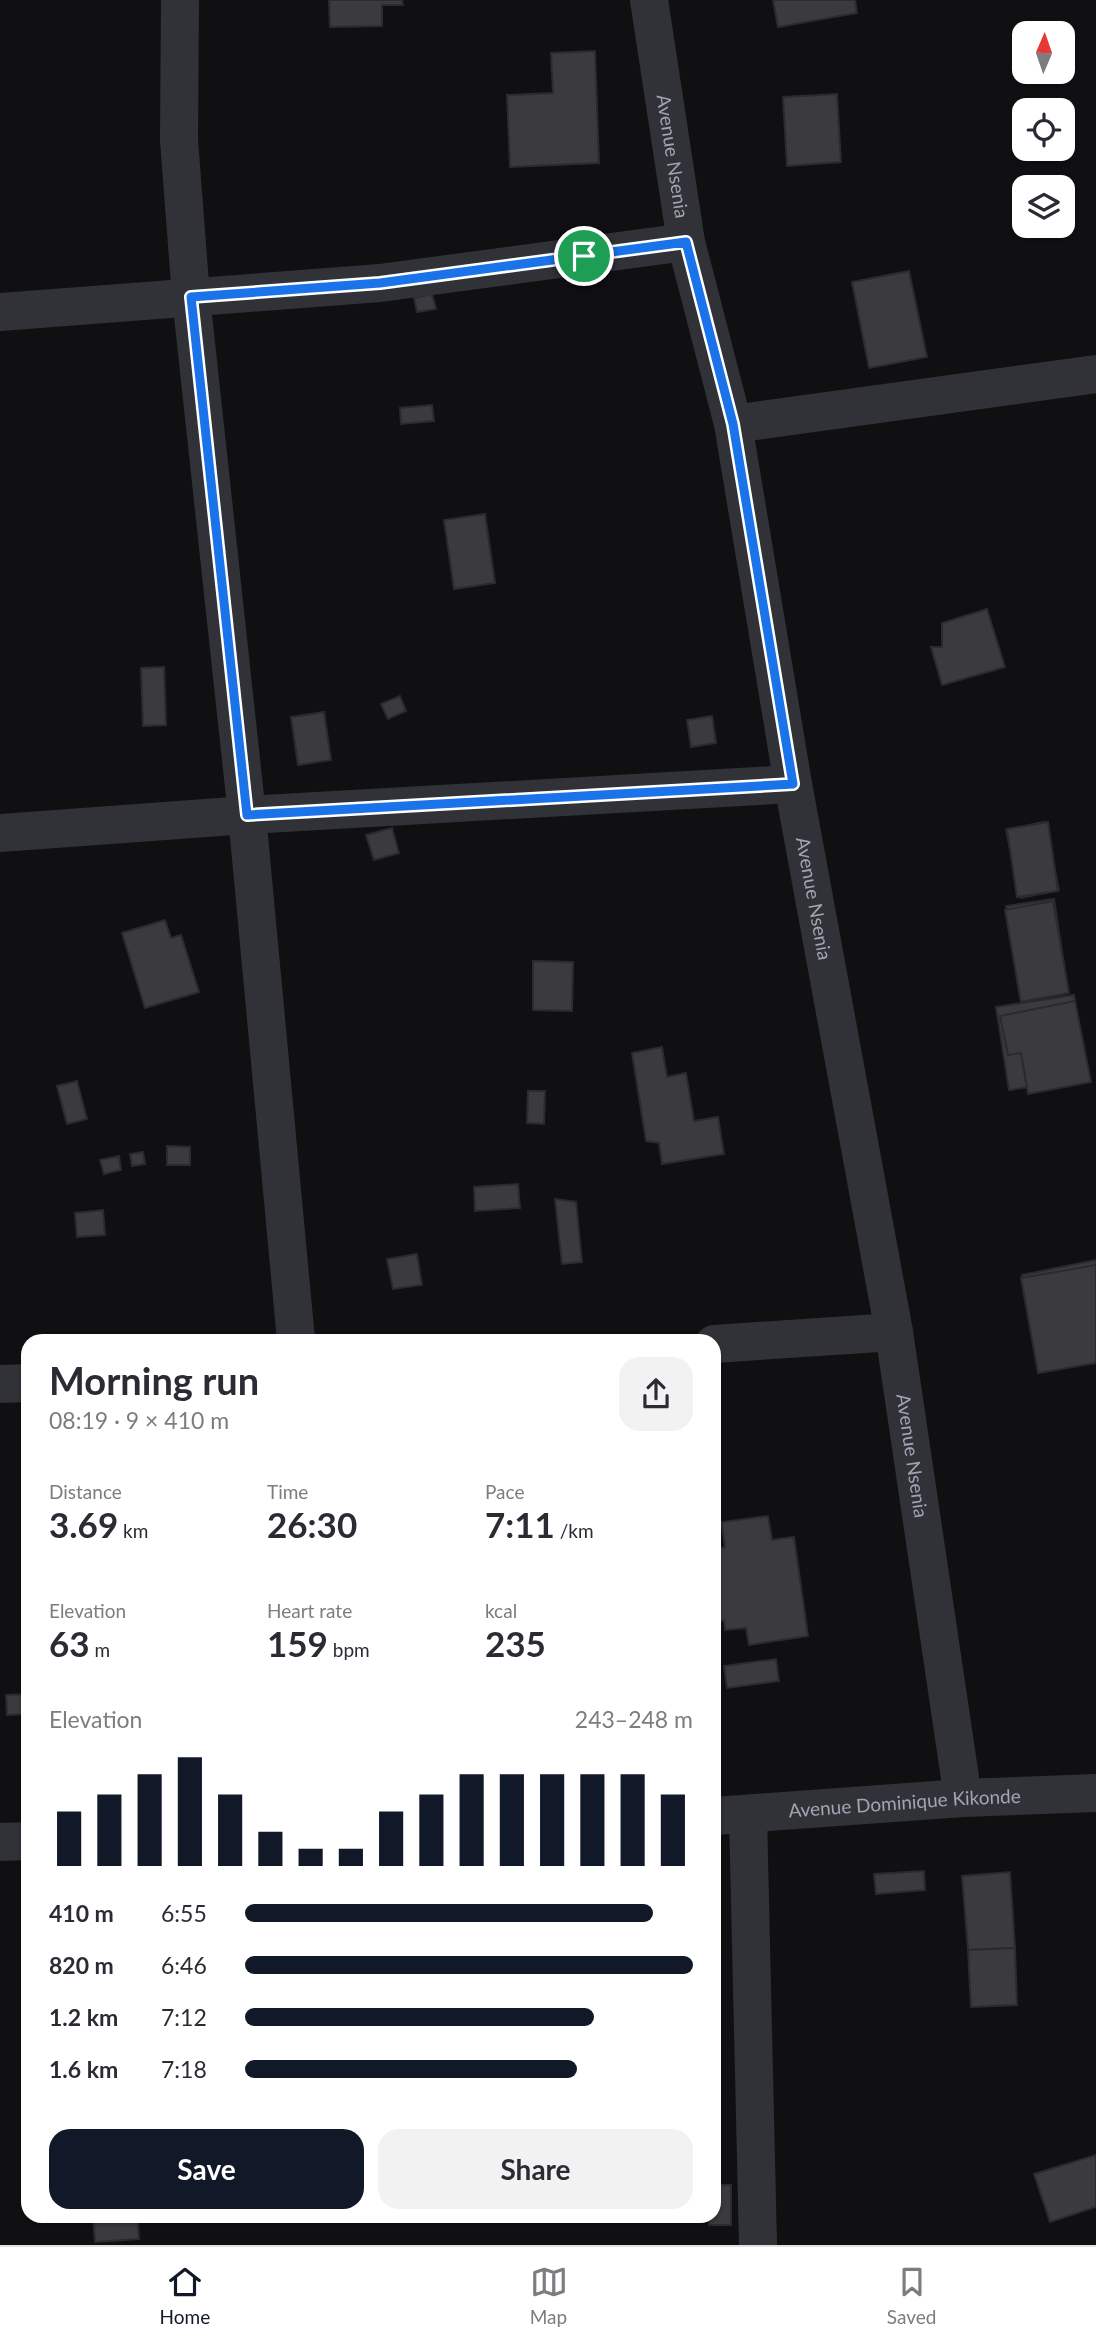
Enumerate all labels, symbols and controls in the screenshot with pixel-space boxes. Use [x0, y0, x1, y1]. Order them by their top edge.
north arrow [1012, 21, 1074, 84]
map controls [1012, 21, 1075, 238]
street label: Avenue Nsenia [653, 93, 694, 220]
button: locate [1012, 98, 1075, 161]
button: layers [1012, 175, 1075, 238]
pin [554, 226, 614, 286]
icon: arrive [565, 237, 603, 275]
street label: Avenue Nsenia [792, 835, 837, 962]
text: Morning run [49, 1357, 259, 1403]
button: share [619, 1357, 693, 1431]
street label: Avenue Nsenia [892, 1392, 933, 1519]
text: 08:19 · 9 × 410 m [49, 1406, 229, 1434]
text: Distance [49, 1480, 122, 1503]
text: Time [267, 1480, 308, 1503]
text: Pace [485, 1480, 524, 1503]
text: 3.69 [49, 1503, 118, 1545]
text: 26:30 [267, 1503, 357, 1545]
text: 7:11 [485, 1503, 555, 1545]
text: km [118, 1519, 148, 1542]
text: /km [555, 1519, 594, 1542]
text: Elevation [49, 1599, 126, 1622]
text: Heart rate [267, 1599, 352, 1622]
text: kcal [485, 1599, 517, 1622]
text: 63 [49, 1622, 90, 1664]
text: 159 [267, 1622, 328, 1664]
text: 235 [485, 1622, 546, 1664]
text: m [90, 1638, 110, 1661]
text: bpm [328, 1638, 370, 1661]
text: Elevation [49, 1705, 142, 1733]
text: 243–248 m [575, 1705, 693, 1733]
street label: Avenue Dominique Kikonde [788, 1784, 1021, 1822]
text: 410 m [49, 1899, 114, 1927]
text: 6:55 [161, 1899, 207, 1927]
text: 820 m [49, 1951, 114, 1979]
text: 6:46 [161, 1951, 207, 1979]
text: 1.2 km [49, 2003, 118, 2031]
text: 7:12 [161, 2003, 207, 2031]
text: 1.6 km [49, 2055, 118, 2083]
text: 7:18 [161, 2055, 207, 2083]
button: Save [49, 2129, 364, 2209]
button: Share [378, 2129, 693, 2209]
tab: Home [160, 2263, 210, 2328]
tab: Map [530, 2263, 568, 2328]
tab: Saved [887, 2263, 936, 2328]

